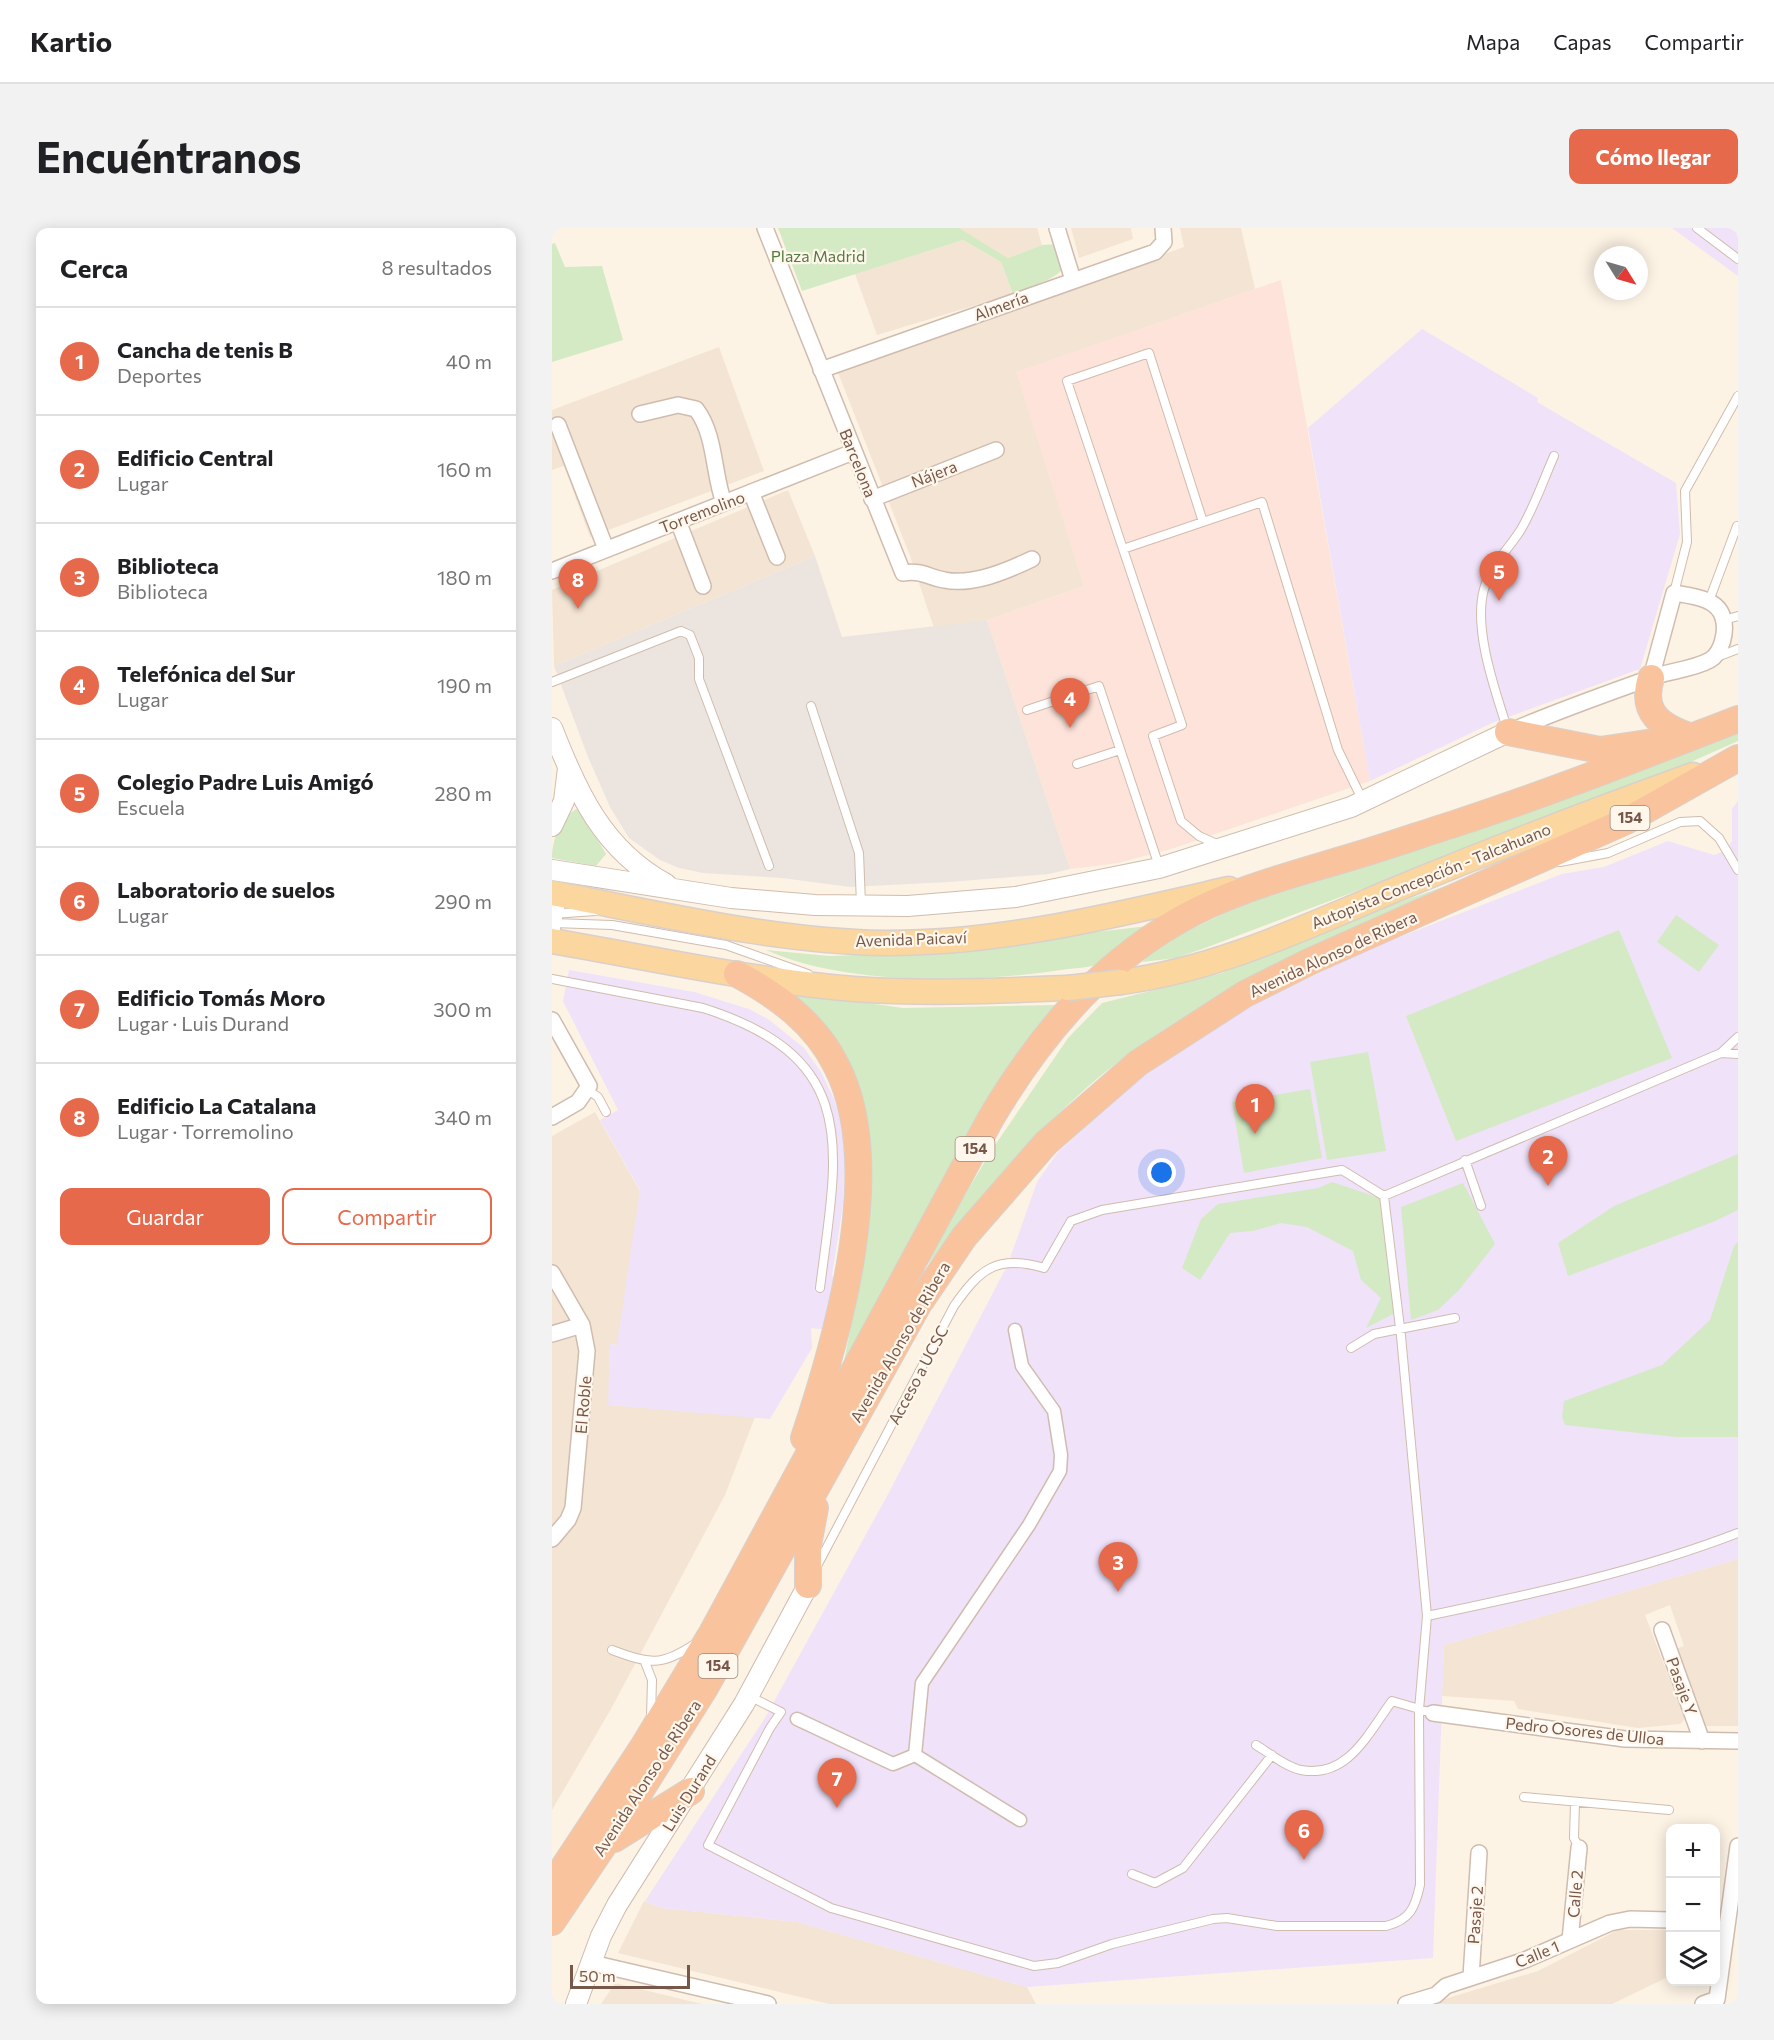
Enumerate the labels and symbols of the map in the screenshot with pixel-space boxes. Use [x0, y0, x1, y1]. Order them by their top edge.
park label: Plaza Madrid [771, 246, 865, 265]
north arrow [1594, 246, 1648, 300]
street label: Almería [971, 287, 1031, 324]
street label: Barcelona [836, 426, 881, 500]
street label: Nájera [908, 456, 959, 491]
street label: Torremolino [656, 487, 747, 537]
pin: 5 [1480, 552, 1518, 601]
pin: 8 [558, 560, 598, 609]
pin: 4 [1050, 678, 1090, 728]
road number: 154 [1610, 806, 1650, 830]
street label: Autopista Concepción - Talcahuano [1308, 819, 1553, 932]
street label: Avenida Alonso de Ribera [1246, 906, 1420, 1001]
street label: Avenida Paicaví [855, 927, 968, 950]
pin: 1 [1236, 1084, 1274, 1134]
pin: 2 [1528, 1136, 1568, 1186]
road number: 154 [956, 1137, 994, 1161]
your location [1147, 1158, 1176, 1187]
street label: Avenida Alonso de Ribera [846, 1258, 953, 1426]
street label: Acceso a UCSC [884, 1322, 952, 1427]
street label: El Roble [570, 1375, 595, 1435]
pin: 3 [1098, 1542, 1138, 1592]
road number: 154 [698, 1654, 738, 1678]
street label: Pasaje Y [1663, 1654, 1702, 1718]
street label: Avenida Alonso de Ribera [589, 1696, 704, 1859]
street label: Pedro Osores de Ulloa [1505, 1713, 1665, 1748]
street label: Luis Durand [658, 1751, 719, 1834]
pin: 7 [818, 1758, 856, 1808]
pin: 6 [1284, 1810, 1323, 1860]
street label: Calle 2 [1563, 1869, 1586, 1919]
street label: Pasaje 2 [1463, 1885, 1486, 1945]
street label: Calle 1 [1512, 1936, 1562, 1971]
scale bar [570, 1962, 690, 1990]

